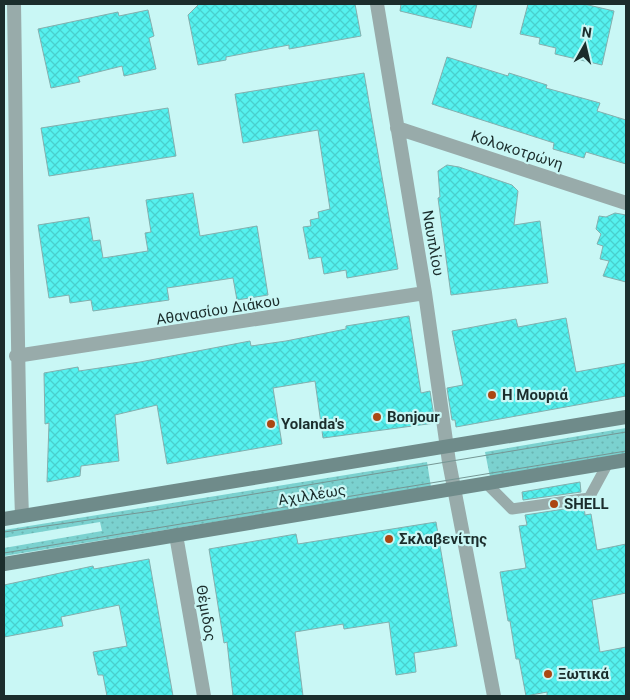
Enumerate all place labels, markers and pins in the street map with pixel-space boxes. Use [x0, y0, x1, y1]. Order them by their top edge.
place label: Η Μουριά [502, 386, 568, 404]
marker: Η Μουριά [486, 389, 498, 401]
place label: Bonjour [387, 408, 440, 426]
marker: Bonjour [371, 411, 383, 423]
place label: Yolanda's [281, 415, 345, 433]
marker: Yolanda's [265, 418, 277, 430]
place label: SHELL [564, 495, 609, 513]
marker: SHELL [548, 498, 560, 510]
place label: Σκλαβενίτης [399, 530, 487, 548]
marker: Σκλαβενίτης [383, 533, 395, 545]
place label: Ξωτικά [558, 665, 610, 683]
marker: Ξωτικά [542, 668, 554, 680]

